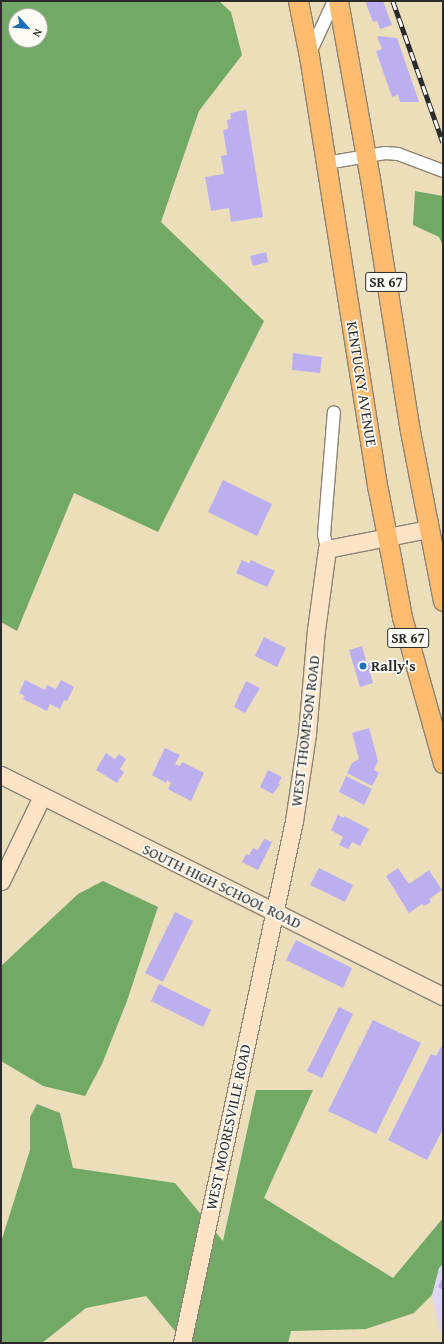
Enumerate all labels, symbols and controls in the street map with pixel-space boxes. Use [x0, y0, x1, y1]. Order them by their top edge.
north arrow [8, 8, 48, 48]
text: N [29, 26, 47, 40]
road number: SR 67 [365, 270, 407, 294]
street label: KENTUCKY AVENUE [343, 320, 381, 448]
road number: SR 67 [387, 626, 429, 650]
street label: WEST THOMPSON ROAD [287, 654, 323, 808]
place label: Rally's [371, 657, 416, 675]
marker: Rally's [358, 661, 368, 671]
street label: SOUTH HIGH SCHOOL ROAD [140, 840, 304, 932]
street label: WEST MOORESVILLE ROAD [202, 1043, 254, 1211]

